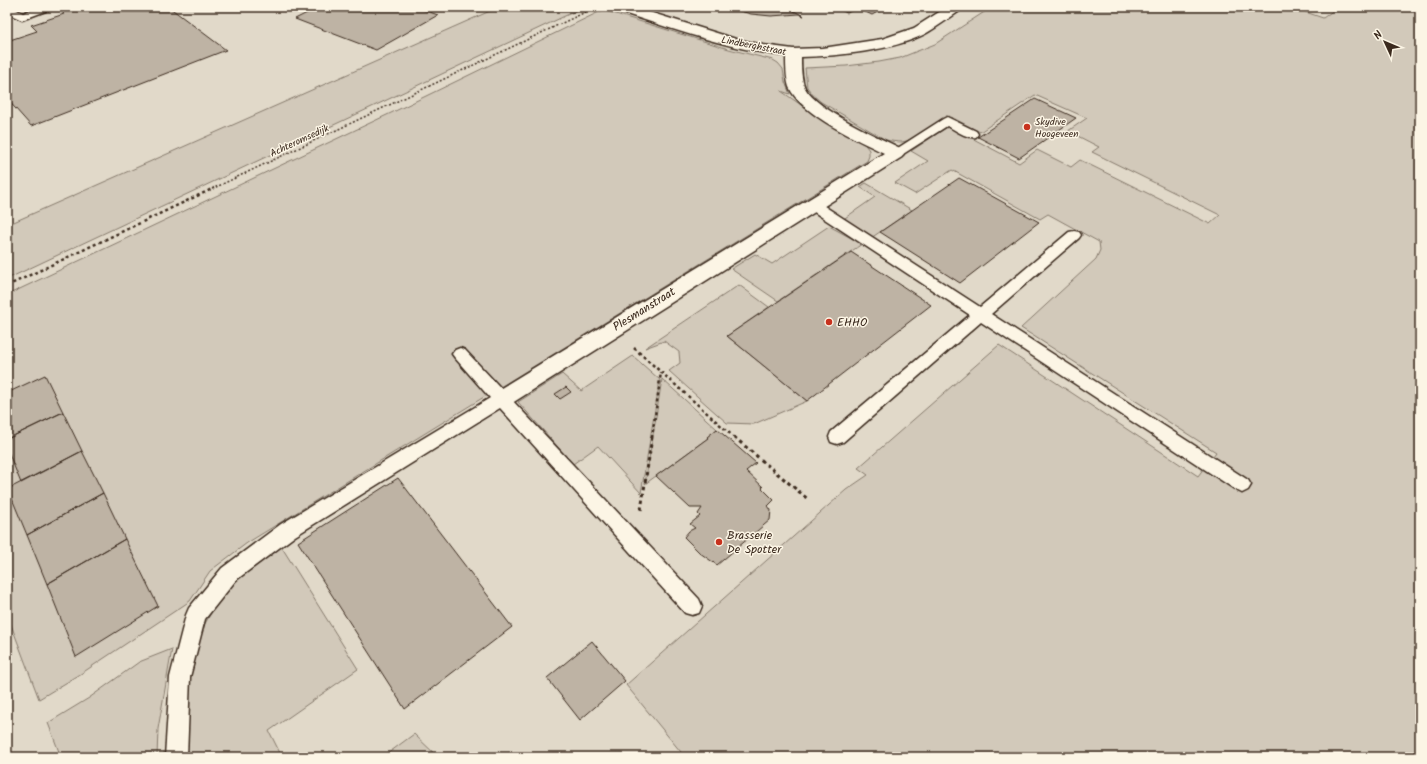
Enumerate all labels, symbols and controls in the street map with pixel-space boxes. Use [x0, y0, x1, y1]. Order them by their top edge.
north arrow [1365, 22, 1405, 62]
text: N [1370, 27, 1387, 45]
street label: Lindberghstraat [720, 32, 788, 60]
place label: Skydive Hoogeveen [1035, 114, 1079, 142]
street label: Achteromsedijk [267, 120, 332, 162]
marker: Skydive Hoogeveen [1022, 122, 1032, 132]
street label: Plesmanstraat [609, 282, 680, 336]
place label: EHHO [837, 313, 868, 332]
marker: EHHO [824, 317, 834, 327]
place label: Brasserie De Spotter [727, 526, 782, 559]
marker: Brasserie De Spotter [714, 537, 724, 547]

